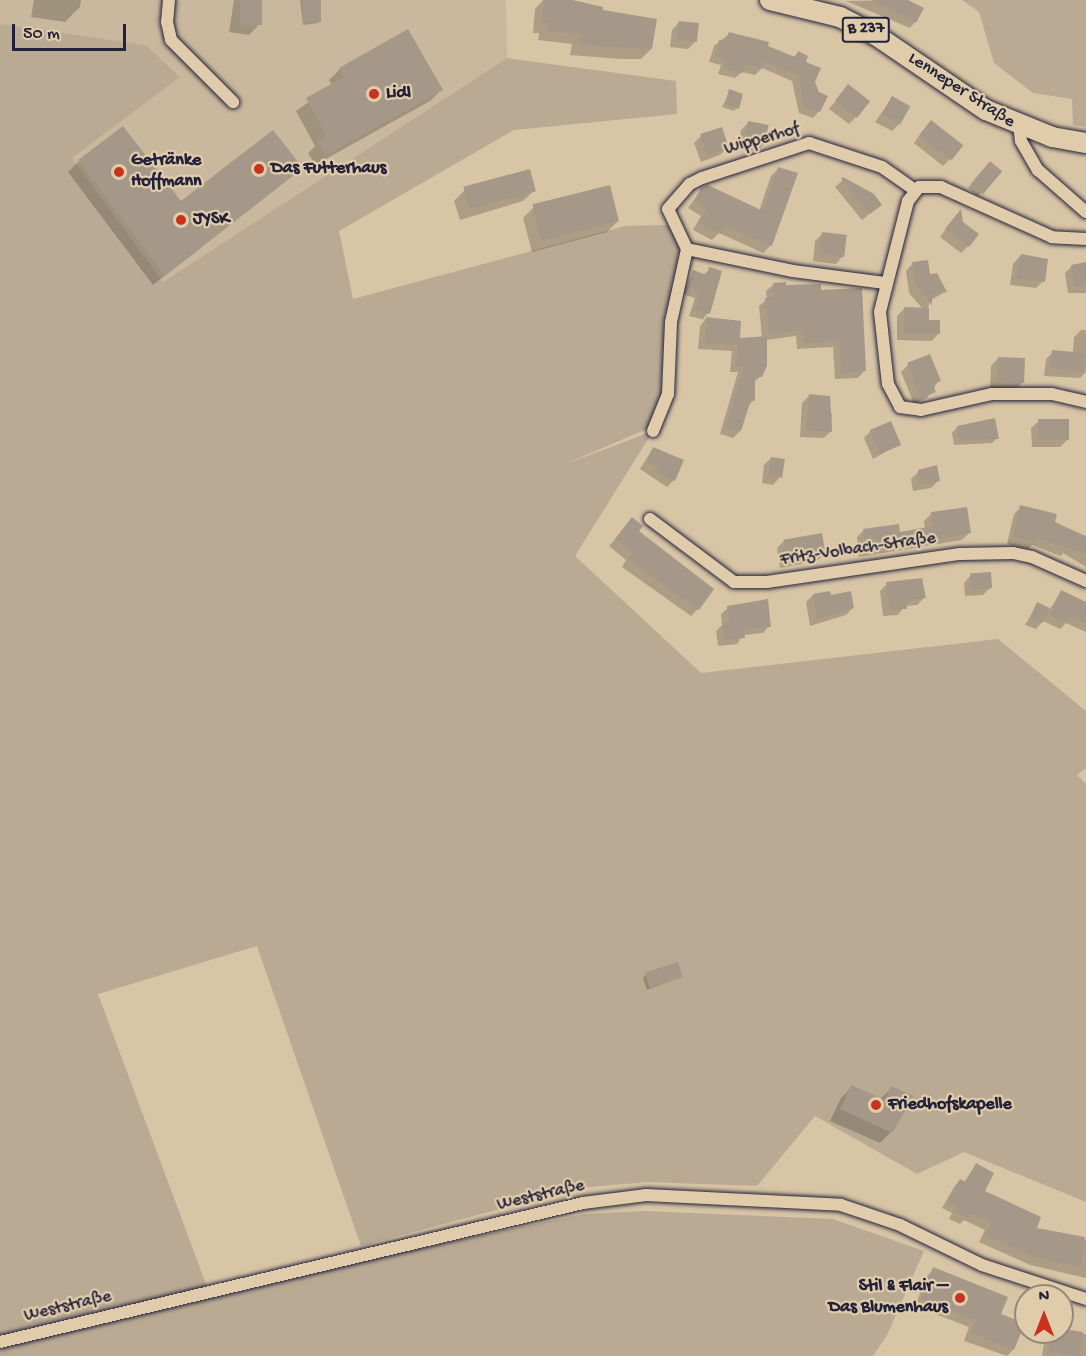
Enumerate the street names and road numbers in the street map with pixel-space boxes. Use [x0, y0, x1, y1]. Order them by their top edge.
road number: B 237 [840, 17, 892, 43]
street label: Lenneper Straße [903, 48, 1019, 134]
street label: Wipperhof [722, 119, 802, 161]
street label: Fritz-Volbach-Straße [779, 528, 937, 572]
street label: Weststraße [495, 1175, 587, 1217]
street label: Weststraße [22, 1286, 114, 1328]

